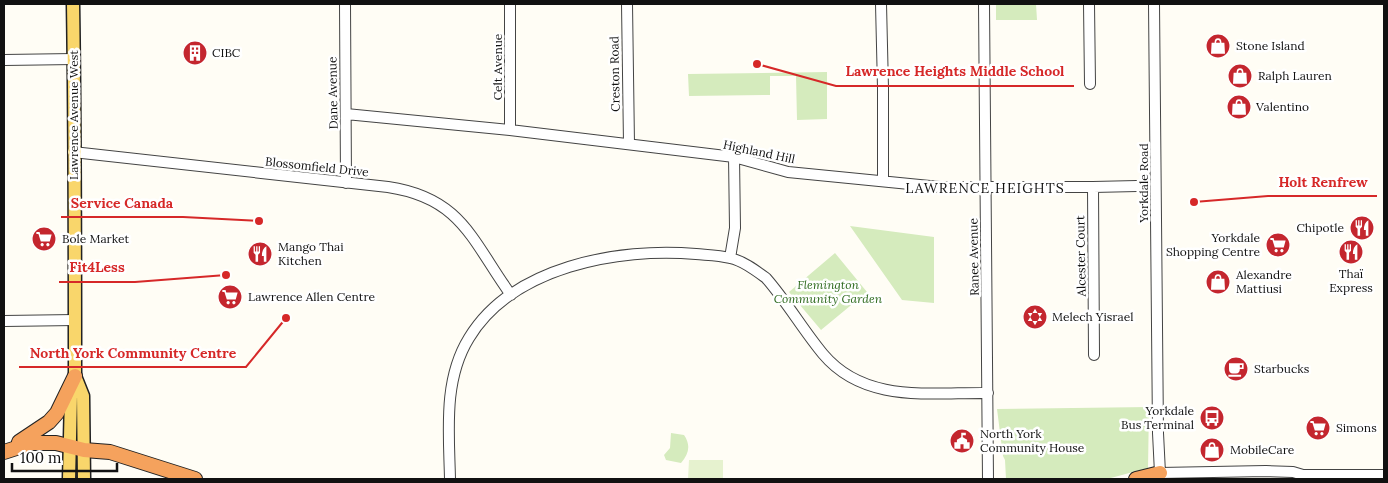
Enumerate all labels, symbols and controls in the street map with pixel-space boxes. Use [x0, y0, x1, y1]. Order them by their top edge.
street label: Celt Avenue [490, 33, 505, 100]
shop icon: Stone Island [1205, 33, 1231, 59]
street label: Creston Road [606, 36, 623, 112]
place label: Stone Island [1236, 38, 1305, 53]
building icon: CIBC [182, 40, 208, 66]
place label: CIBC [212, 45, 241, 60]
street label: Lawrence Avenue West [66, 50, 81, 180]
street label: Dane Avenue [324, 56, 341, 130]
callout: Lawrence Heights Middle School [836, 57, 1074, 86]
text: Lawrence Heights Middle School [846, 62, 1065, 80]
shop icon: Ralph Lauren [1227, 63, 1253, 89]
place label: Ralph Lauren [1258, 68, 1332, 83]
shop icon: Valentino [1226, 94, 1252, 120]
place label: Valentino [1255, 99, 1309, 114]
street label: Highland Hill [722, 137, 796, 166]
street label: Yorkdale Road [1136, 143, 1151, 224]
street label: Blossomfield Drive [265, 154, 370, 179]
callout: Holt Renfrew [1268, 167, 1377, 196]
text: Holt Renfrew [1278, 173, 1368, 191]
district label: LAWRENCE HEIGHTS [905, 179, 1065, 197]
callout: Service Canada [61, 188, 183, 217]
text: Service Canada [71, 194, 174, 212]
street label: Alcester Court [1072, 215, 1089, 298]
restaurant icon: Chipotle [1349, 215, 1375, 241]
street label: Ranee Avenue [965, 217, 982, 296]
place label: Chipotle [1296, 220, 1344, 235]
supermarket icon: Bole Market [31, 226, 57, 252]
place label: Yorkdale Shopping Centre [1166, 230, 1260, 259]
place label: Bole Market [62, 231, 130, 246]
supermarket icon: Yorkdale Shopping Centre [1265, 232, 1291, 258]
place label: Mango Thai Kitchen [278, 239, 344, 268]
restaurant icon: Thaï Express [1338, 239, 1364, 265]
restaurant icon: Mango Thai Kitchen [247, 241, 273, 267]
callout: Fit4Less [59, 253, 135, 282]
text: Fit4Less [69, 258, 125, 276]
place label: Thaï Express [1329, 266, 1373, 295]
place label: Alexandre Mattiusi [1235, 267, 1292, 296]
shop icon: Alexandre Mattiusi [1205, 269, 1231, 295]
park label: Flemington Community Garden [774, 277, 883, 306]
supermarket icon: Lawrence Allen Centre [217, 284, 243, 310]
place label: Lawrence Allen Centre [248, 289, 376, 304]
synagogue icon: Melech Yisrael [1022, 304, 1048, 330]
place label: Melech Yisrael [1052, 309, 1133, 324]
callout: North York Community Centre [19, 338, 246, 367]
text: North York Community Centre [30, 344, 237, 362]
cafe icon: Starbucks [1223, 356, 1249, 382]
place label: Starbucks [1254, 361, 1310, 376]
place label: Yorkdale Bus Terminal [1121, 403, 1194, 432]
bus stop icon: Yorkdale Bus Terminal [1199, 405, 1225, 431]
supermarket icon: Simons [1305, 415, 1331, 441]
place label: Simons [1336, 420, 1377, 435]
place label: North York Community House [980, 426, 1085, 455]
public building icon: North York Community House [949, 428, 975, 454]
shop icon: MobileCare [1199, 437, 1225, 463]
scale bar [12, 440, 118, 472]
place label: MobileCare [1230, 442, 1295, 457]
text: 100 m [20, 448, 61, 467]

